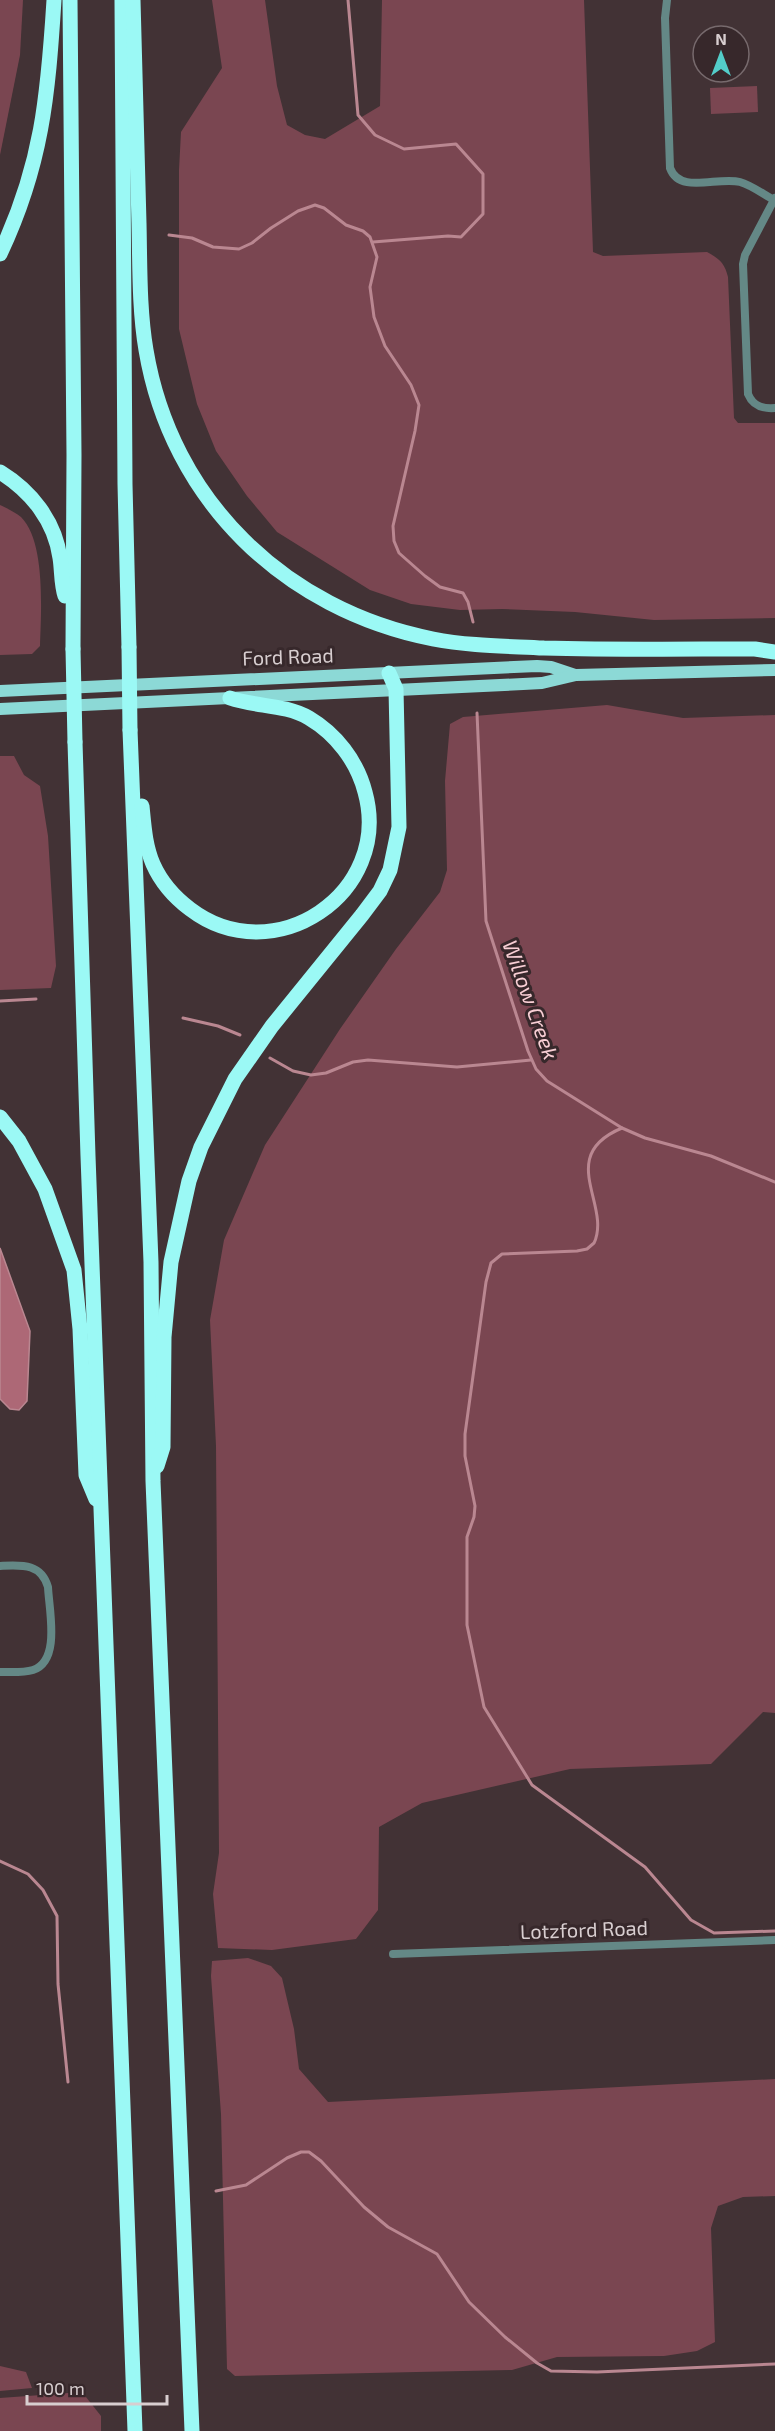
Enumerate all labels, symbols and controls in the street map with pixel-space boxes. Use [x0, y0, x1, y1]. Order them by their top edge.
north arrow [691, 24, 751, 84]
text: N [715, 29, 727, 48]
street label: Ford Road [242, 642, 334, 670]
water label: Willow Creek [498, 936, 565, 1063]
street label: Lotzford Road [520, 1915, 648, 1943]
scale bar [27, 2368, 166, 2406]
text: 100 m [36, 2377, 85, 2399]

